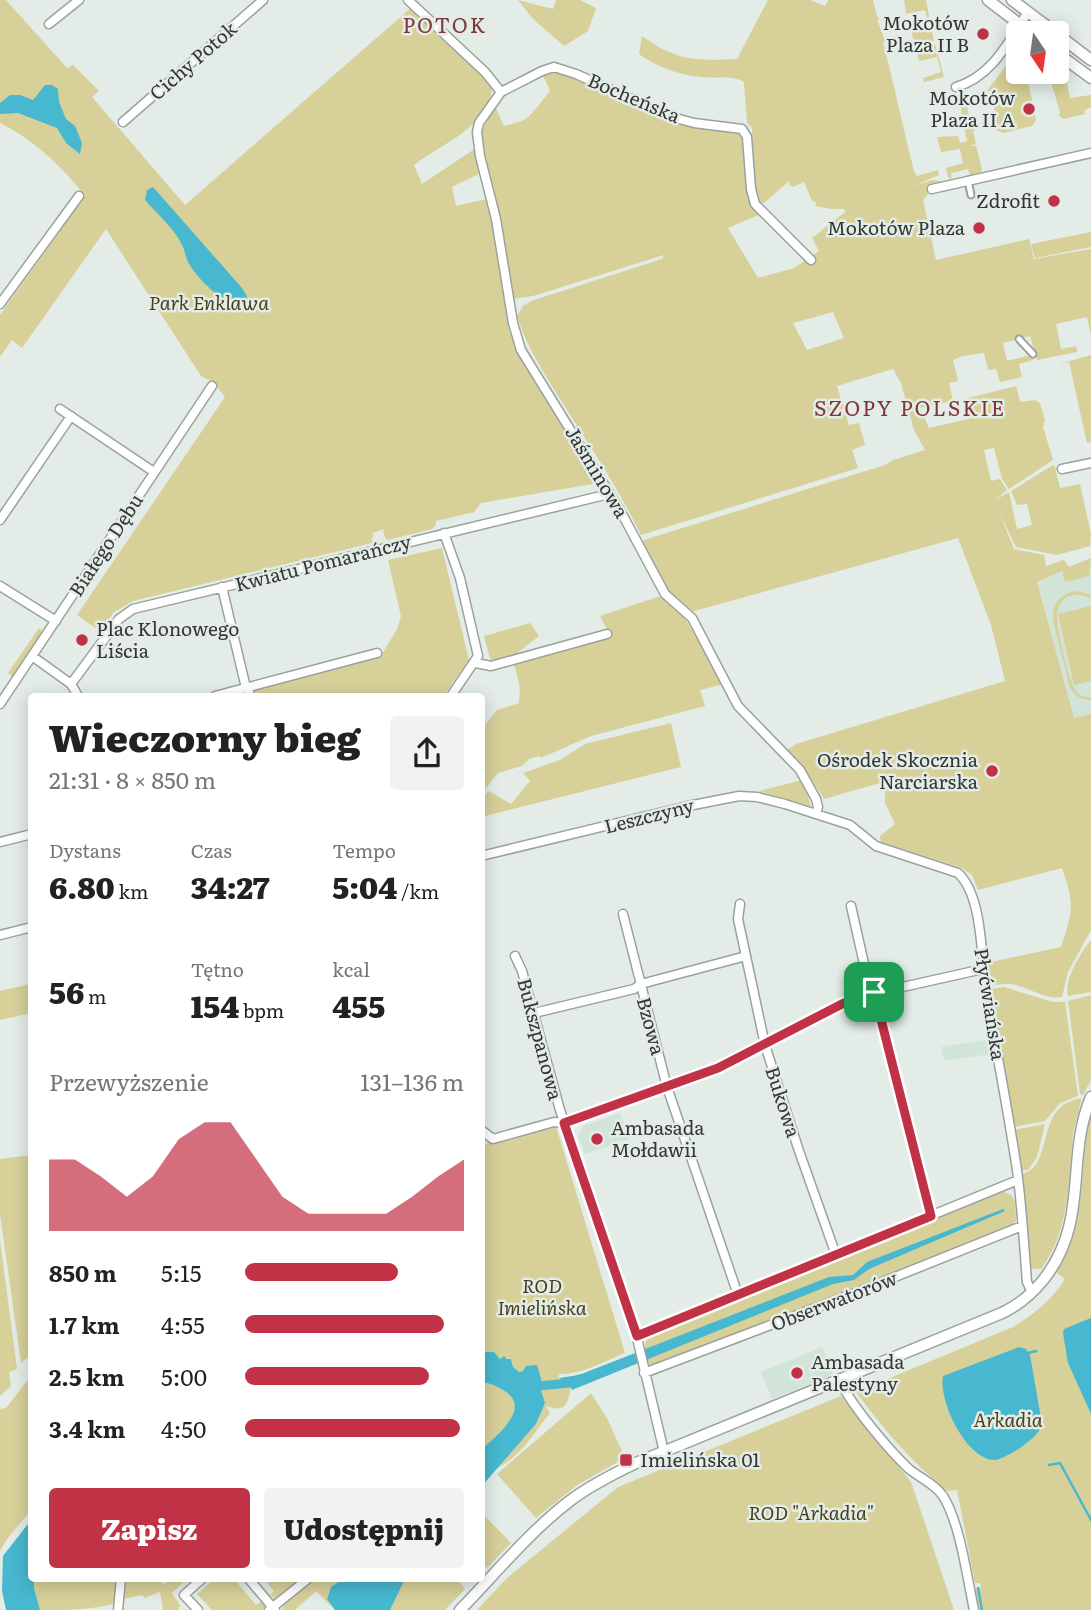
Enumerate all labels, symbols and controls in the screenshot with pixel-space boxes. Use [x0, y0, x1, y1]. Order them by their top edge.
district label: POTOK [402, 8, 488, 39]
place label: Mokotów Plaza II B [882, 8, 970, 58]
street label: Cichy Potok [143, 14, 242, 106]
north arrow [1006, 21, 1069, 84]
map controls [1006, 21, 1069, 84]
marker: Mokotów Plaza II B [975, 26, 991, 42]
street label: Bocheńska [584, 65, 686, 129]
place label: Mokotów Plaza II A [928, 83, 1016, 133]
marker: Mokotów Plaza II A [1021, 101, 1037, 117]
place label: Zdrofit [976, 186, 1040, 214]
marker: Zdrofit [1046, 193, 1062, 209]
place label: Mokotów Plaza [827, 213, 966, 241]
marker: Mokotów Plaza [971, 220, 987, 236]
park label: Park Enklawa [149, 288, 269, 316]
district label: SZOPY POLSKIE [814, 391, 1006, 422]
street label: Jaśminowa [559, 420, 637, 523]
street label: Białego Dębu [61, 488, 149, 601]
street label: Kwiatu Pomarańczy [232, 527, 414, 597]
place label: Plac Klonowego Liścia [96, 614, 239, 664]
marker: Plac Klonowego Liścia [74, 632, 90, 648]
text: Wieczorny bieg [49, 707, 361, 764]
button: share [390, 716, 464, 790]
place label: Ośrodek Skocznia Narciarska [817, 745, 979, 795]
text: 21:31 · 8 × 850 m [49, 762, 216, 796]
marker: Ośrodek Skocznia Narciarska [984, 763, 1000, 779]
street label: Leszczyny [601, 790, 697, 840]
text: Dystans [49, 836, 121, 864]
text: Czas [191, 836, 232, 864]
text: Tempo [332, 836, 396, 864]
text: 6.80 [49, 864, 115, 908]
text: 34:27 [191, 864, 270, 908]
text: 5:04 [332, 864, 397, 908]
text: km [115, 877, 148, 905]
text: /km [397, 877, 439, 905]
street label: Płyćwiańska [968, 946, 1014, 1063]
text: Tętno [191, 955, 244, 983]
text: kcal [332, 955, 370, 983]
pin [844, 962, 904, 1022]
text: 56 [49, 969, 84, 1013]
icon: arrive [855, 973, 893, 1011]
street label: Bukszpanowa [511, 975, 571, 1104]
text: m [84, 982, 107, 1010]
text: 154 [191, 983, 239, 1027]
text: 455 [332, 983, 385, 1027]
street label: Bzowa [631, 994, 673, 1059]
text: bpm [239, 996, 284, 1024]
street label: Bukowa [759, 1063, 809, 1142]
text: Przewyższenie [49, 1064, 209, 1098]
text: 131–136 m [360, 1064, 464, 1098]
place label: Ambasada Mołdawii [611, 1113, 705, 1163]
marker: Ambasada Mołdawii [589, 1131, 605, 1147]
text: 850 m [49, 1255, 117, 1289]
text: 5:15 [161, 1255, 201, 1289]
street label: Obserwatorów [766, 1263, 902, 1337]
park label: ROD Imielińska [497, 1271, 587, 1321]
text: 1.7 km [49, 1307, 120, 1341]
text: 4:55 [161, 1307, 205, 1341]
place label: Ambasada Palestyny [811, 1347, 905, 1397]
text: 2.5 km [49, 1359, 124, 1393]
text: 5:00 [161, 1359, 207, 1393]
marker: Ambasada Palestyny [789, 1365, 805, 1381]
park label: Arkadia [973, 1405, 1043, 1433]
text: 3.4 km [49, 1411, 126, 1445]
text: 4:50 [161, 1411, 206, 1445]
place label: Imielińska 01 [640, 1445, 760, 1473]
marker: Imielińska 01 [618, 1452, 634, 1468]
button: Zapisz [49, 1488, 250, 1568]
button: Udostępnij [264, 1488, 464, 1568]
park label: ROD "Arkadia" [748, 1498, 874, 1526]

